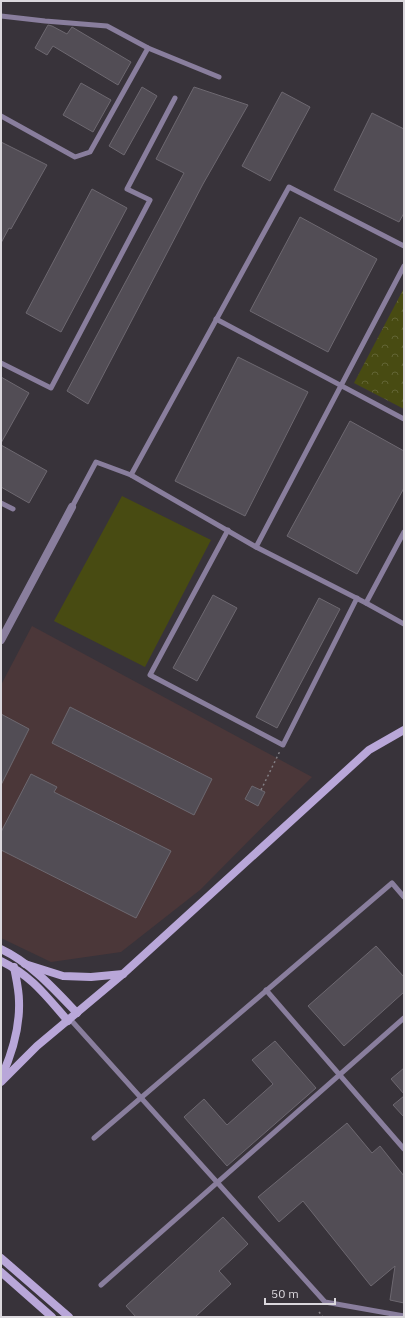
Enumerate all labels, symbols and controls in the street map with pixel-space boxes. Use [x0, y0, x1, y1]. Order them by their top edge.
scale bar [265, 1280, 335, 1306]
text: 50 m [271, 1286, 299, 1301]

